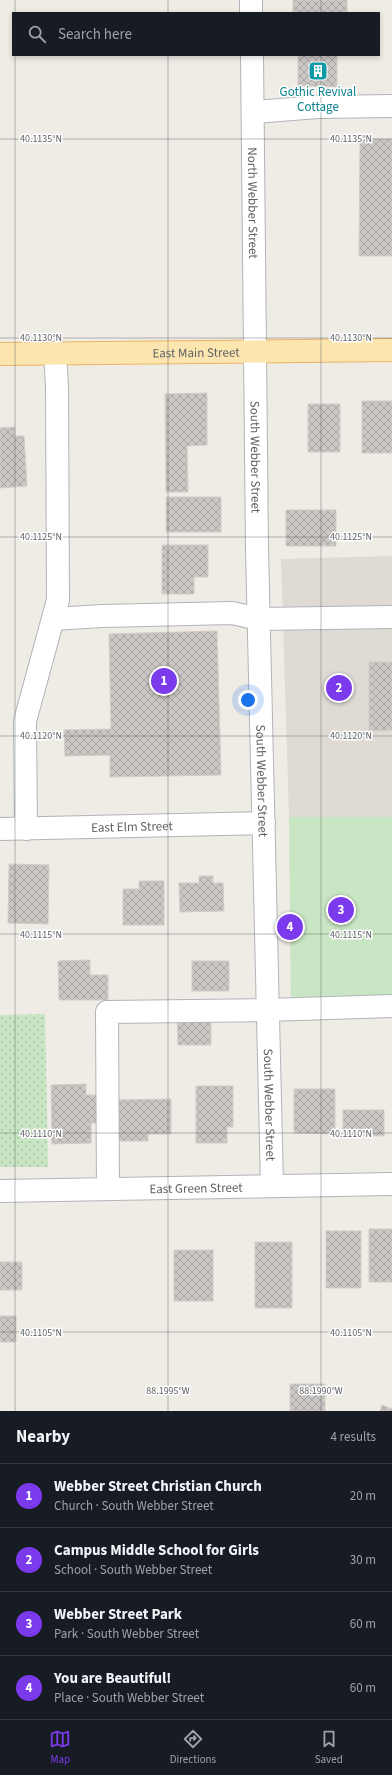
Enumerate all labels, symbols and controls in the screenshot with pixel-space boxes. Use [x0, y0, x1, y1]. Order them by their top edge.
search box [12, 12, 380, 56]
icon: search [26, 23, 48, 45]
text: Search here [58, 24, 132, 45]
building icon: Gothic Revival Cottage [307, 60, 329, 82]
place label: Gothic Revival Cottage [280, 83, 356, 116]
text: 40.1135°N [20, 132, 62, 146]
text: 40.1135°N [330, 132, 372, 146]
street label: North Webber Street [243, 147, 262, 259]
text: 40.1130°N [20, 331, 62, 345]
text: 40.1130°N [330, 331, 372, 345]
street label: East Main Street [152, 344, 240, 362]
street label: South Webber Street [246, 401, 265, 514]
text: 40.1125°N [20, 530, 62, 544]
text: 40.1125°N [330, 530, 372, 544]
pin: 1 [151, 666, 177, 696]
pin: 2 [326, 673, 352, 703]
your location [238, 690, 258, 710]
street label: South Webber Street [251, 725, 272, 838]
text: 40.1120°N [20, 729, 62, 743]
text: 40.1120°N [330, 729, 372, 743]
street label: East Elm Street [91, 817, 174, 837]
pin: 3 [328, 895, 354, 925]
pin: 4 [277, 912, 303, 942]
text: 40.1115°N [20, 928, 62, 942]
text: 40.1115°N [330, 928, 372, 942]
street label: South Webber Street [259, 1048, 279, 1162]
text: 40.1110°N [20, 1127, 62, 1141]
text: 40.1110°N [330, 1127, 372, 1141]
street label: East Green Street [149, 1179, 243, 1198]
text: 40.1105°N [20, 1326, 62, 1340]
text: 40.1105°N [330, 1326, 372, 1340]
text: 88.1995°W [146, 1384, 190, 1398]
text: 88.1990°W [299, 1384, 343, 1398]
text: Nearby [16, 1425, 70, 1449]
text: 4 results [331, 1428, 376, 1446]
text: Webber Street Christian Church [54, 1476, 262, 1497]
text: 1 [26, 1487, 32, 1505]
text: 20 m [350, 1487, 376, 1505]
text: Church · South Webber Street [54, 1497, 214, 1515]
text: Campus Middle School for Girls [54, 1540, 259, 1561]
text: 2 [26, 1551, 32, 1569]
text: 30 m [350, 1551, 376, 1569]
text: School · South Webber Street [54, 1561, 212, 1579]
text: Webber Street Park [54, 1604, 182, 1625]
text: 3 [26, 1615, 32, 1633]
text: 60 m [350, 1615, 376, 1633]
text: Park · South Webber Street [54, 1625, 199, 1643]
text: You are Beautiful! [54, 1668, 171, 1689]
text: 4 [26, 1679, 32, 1697]
text: 60 m [350, 1679, 376, 1697]
text: Place · South Webber Street [54, 1689, 204, 1707]
tab: Map [49, 1728, 71, 1767]
tab: Directions [170, 1728, 216, 1767]
tab: Saved [315, 1728, 343, 1767]

